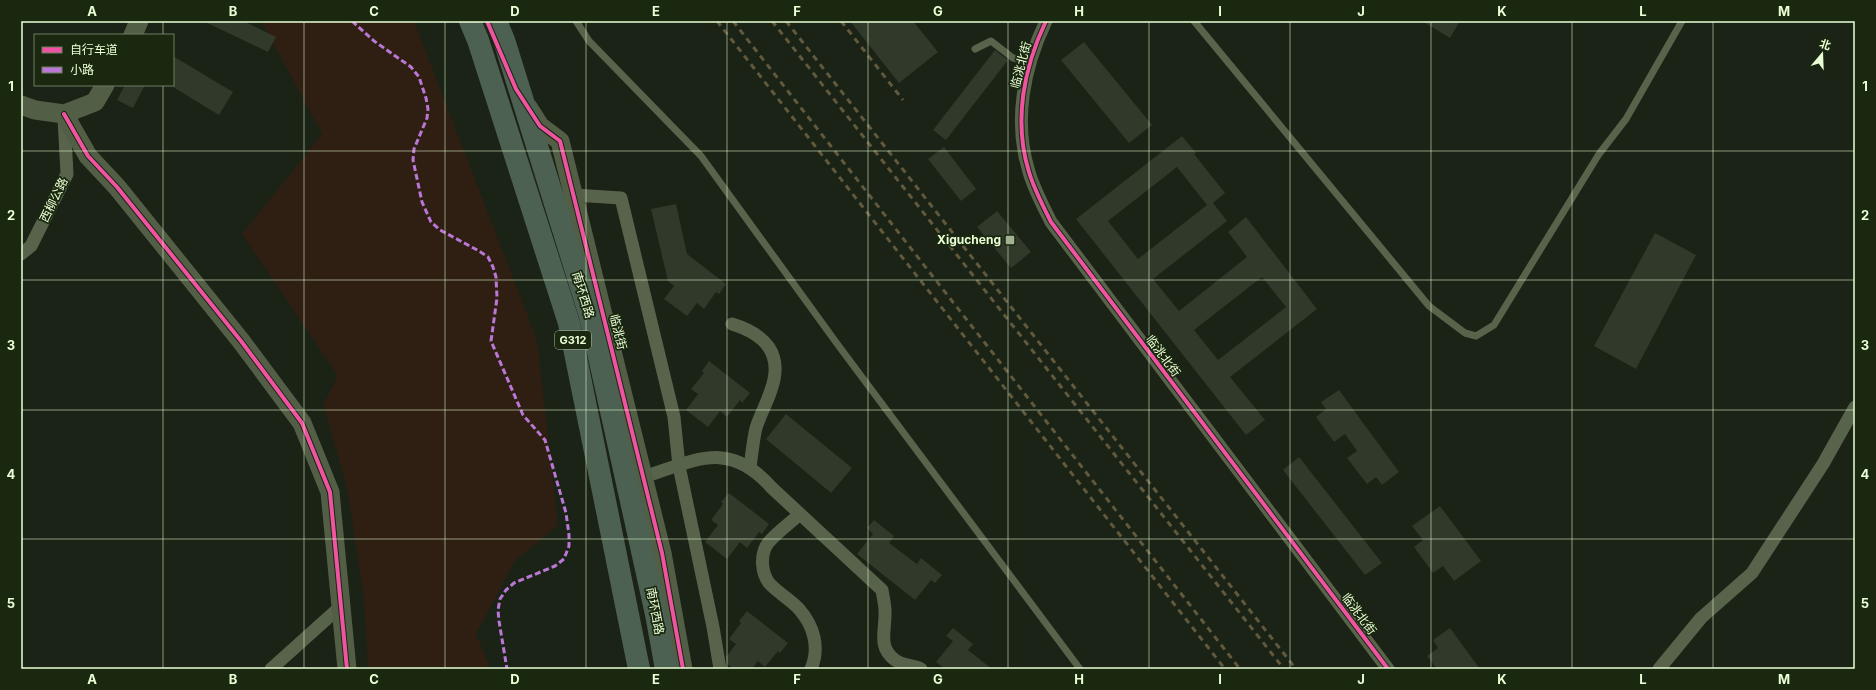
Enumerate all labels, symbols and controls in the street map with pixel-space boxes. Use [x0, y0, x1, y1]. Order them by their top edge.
text: A [87, 3, 97, 19]
text: B [229, 3, 238, 19]
text: C [369, 3, 379, 19]
text: D [510, 3, 520, 19]
text: E [652, 3, 660, 19]
text: F [793, 3, 801, 19]
text: G [933, 3, 943, 19]
text: H [1074, 3, 1084, 19]
text: I [1218, 3, 1222, 19]
text: J [1357, 3, 1365, 19]
text: K [1497, 3, 1507, 19]
text: L [1639, 3, 1647, 19]
text: M [1778, 3, 1790, 19]
legend [34, 34, 174, 86]
north arrow [1802, 34, 1842, 74]
text: 北 [1818, 36, 1833, 53]
street label: 临洮北街 [1007, 40, 1034, 90]
text: 自行车道 [70, 42, 118, 57]
text: 小路 [70, 62, 94, 77]
text: 1 [8, 78, 14, 94]
text: 1 [1862, 78, 1868, 94]
street label: 西柳公路 [36, 175, 71, 225]
text: 2 [7, 207, 15, 223]
text: 2 [1861, 207, 1869, 223]
place label: Xigucheng [937, 232, 1001, 247]
marker: Xigucheng [1004, 234, 1016, 246]
street label: 南环西路 [569, 270, 598, 320]
street label: 临洮街 [607, 313, 630, 351]
road number: G312 [555, 331, 591, 349]
street label: 临洮北街 [1143, 332, 1184, 379]
text: 3 [7, 337, 15, 353]
text: 3 [1861, 337, 1869, 353]
text: 4 [7, 466, 16, 482]
text: 4 [1861, 466, 1870, 482]
street label: 南环西路 [644, 586, 667, 636]
street label: 临洮北街 [1339, 590, 1380, 637]
text: 5 [7, 595, 15, 611]
text: 5 [1861, 595, 1869, 611]
text: A [87, 671, 97, 687]
text: B [229, 671, 238, 687]
text: C [369, 671, 379, 687]
text: D [510, 671, 520, 687]
text: E [652, 671, 660, 687]
text: F [793, 671, 801, 687]
text: G [933, 671, 943, 687]
text: H [1074, 671, 1084, 687]
text: I [1218, 671, 1222, 687]
text: J [1357, 671, 1365, 687]
text: K [1497, 671, 1507, 687]
text: L [1639, 671, 1647, 687]
text: M [1778, 671, 1790, 687]

